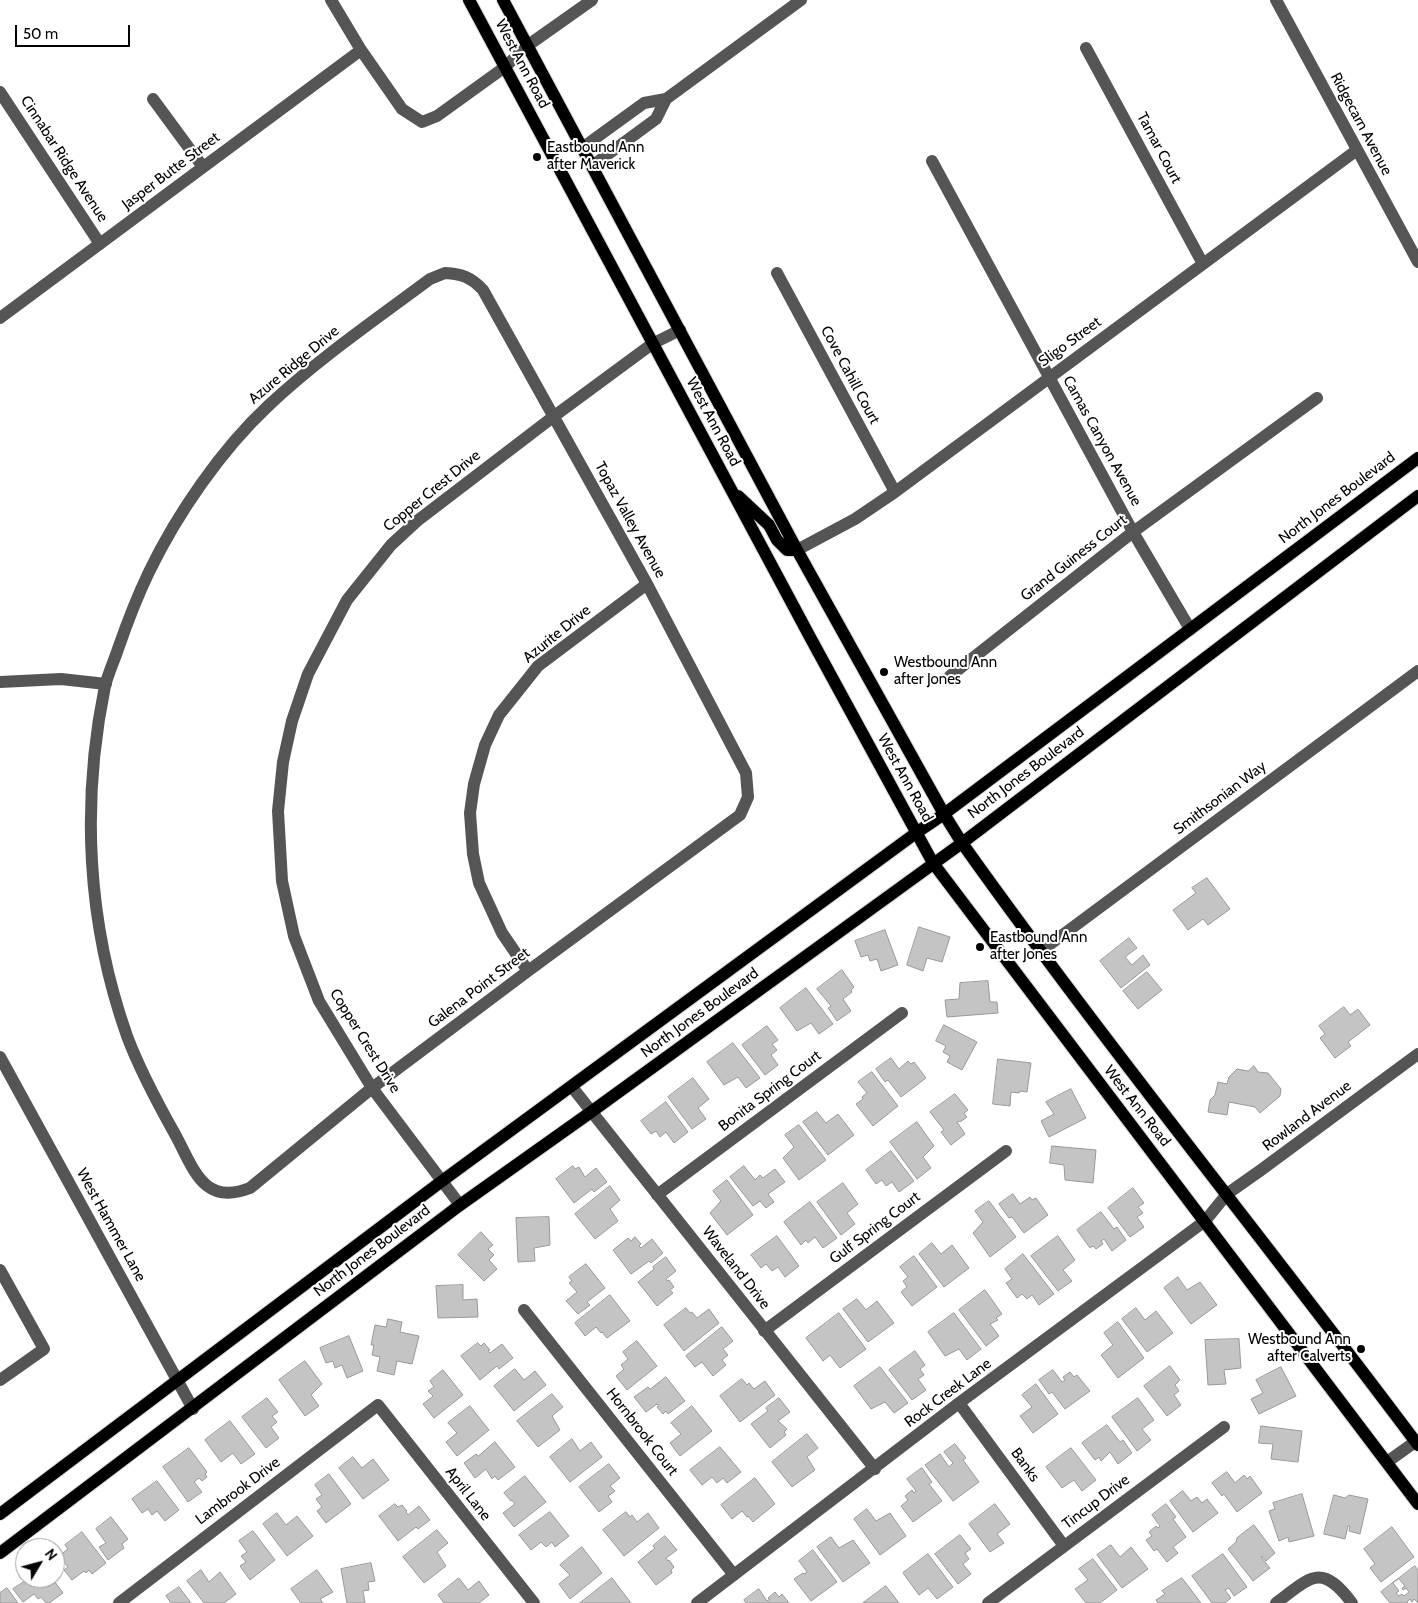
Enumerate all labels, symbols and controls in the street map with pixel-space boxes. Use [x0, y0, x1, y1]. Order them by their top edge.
scale bar [18, 15, 132, 47]
street label: West Ann Road [491, 17, 553, 111]
text: 50 m [23, 25, 58, 43]
street label: Ridgecarn Avenue [1326, 70, 1396, 178]
street label: Cinnabar Ridge Avenue [16, 92, 112, 226]
street label: Tamar Court [1133, 109, 1185, 187]
street label: Jasper Butte Street [119, 128, 223, 214]
place label: Eastbound Ann after Maverick [547, 139, 644, 174]
marker: Eastbound Ann after Maverick [531, 151, 543, 163]
street label: Sligo Street [1035, 313, 1105, 371]
street label: Azure Ridge Drive [245, 322, 343, 408]
street label: Cove Cahill Court [817, 323, 883, 427]
street label: Camas Canyon Avenue [1059, 373, 1145, 509]
street label: West Ann Road [682, 375, 744, 469]
street label: Copper Crest Drive [380, 446, 484, 536]
street label: North Jones Boulevard [1275, 448, 1399, 548]
street label: Topaz Valley Avenue [591, 459, 669, 581]
street label: Grand Guiness Court [1017, 511, 1131, 605]
street label: Azurite Drive [520, 601, 594, 667]
place label: Westbound Ann after Jones [894, 654, 997, 689]
marker: Westbound Ann after Jones [878, 666, 890, 678]
street label: North Jones Boulevard [964, 723, 1088, 823]
street label: West Ann Road [873, 731, 937, 825]
street label: Smithsonian Way [1170, 757, 1270, 839]
place label: Eastbound Ann after Jones [990, 929, 1087, 964]
marker: Eastbound Ann after Jones [974, 941, 986, 953]
street label: Galena Point Street [425, 944, 533, 1032]
street label: North Jones Boulevard [638, 964, 762, 1062]
street label: Copper Crest Drive [326, 986, 404, 1096]
street label: Bonita Spring Court [715, 1047, 825, 1135]
street label: West Ann Road [1100, 1062, 1174, 1150]
street label: Rowland Avenue [1259, 1077, 1355, 1155]
street label: West Hammer Lane [72, 1165, 150, 1285]
street label: Gulf Spring Court [826, 1188, 924, 1268]
street label: North Jones Boulevard [310, 1201, 434, 1301]
street label: Waveland Drive [698, 1223, 774, 1313]
place label: Westbound Ann after Calverts [1248, 1331, 1351, 1366]
marker: Westbound Ann after Calverts [1355, 1343, 1367, 1355]
street label: Rock Creek Lane [901, 1355, 995, 1431]
street label: Hornbrook Court [602, 1385, 682, 1479]
street label: Banks [1007, 1445, 1043, 1485]
street label: Lambrook Drive [192, 1453, 284, 1529]
street label: April Lane [441, 1464, 495, 1524]
street label: Tincup Drive [1059, 1471, 1133, 1533]
north arrow [15, 1538, 65, 1588]
text: N [41, 1545, 61, 1564]

